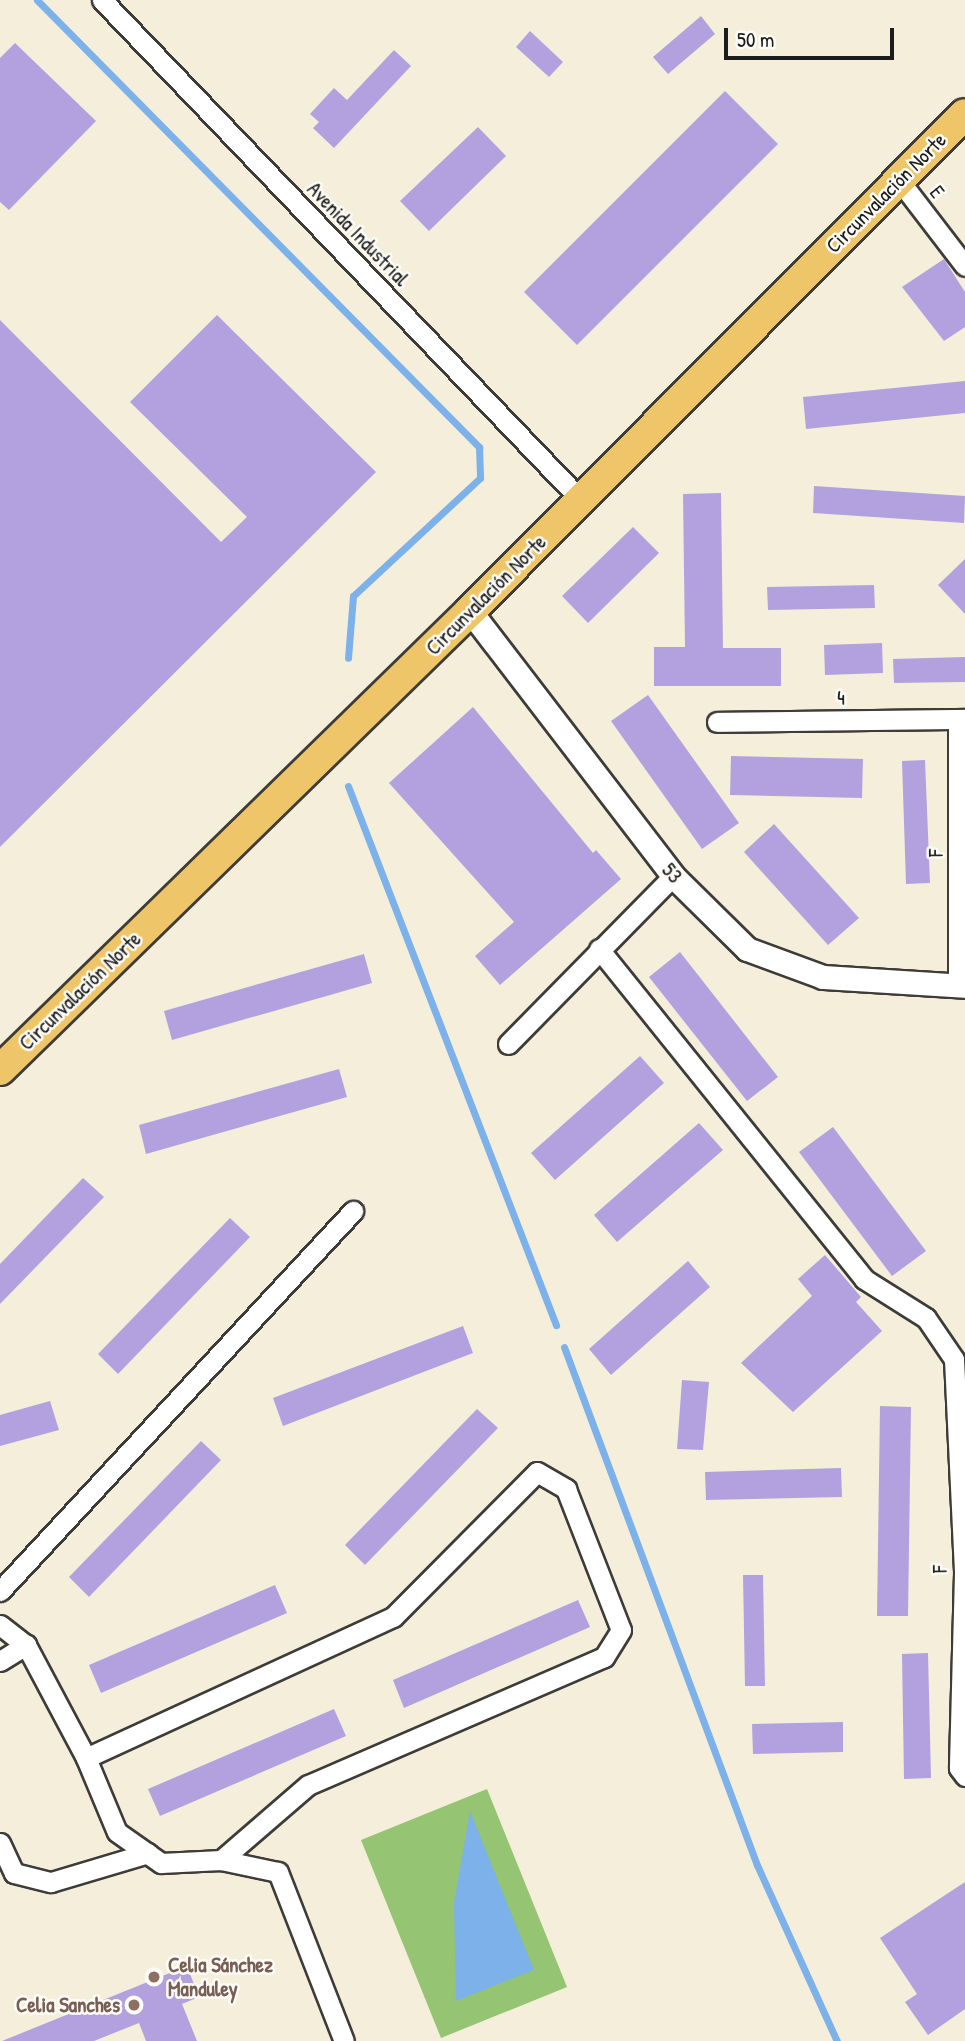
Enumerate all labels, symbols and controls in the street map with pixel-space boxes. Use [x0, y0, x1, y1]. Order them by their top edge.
scale bar [727, 14, 897, 58]
text: 50 m [737, 25, 774, 54]
street label: Circunvalación Norte [821, 128, 951, 258]
street label: Avenida Industrial [302, 177, 414, 291]
street label: E [924, 181, 950, 203]
street label: Circunvalación Norte [421, 530, 551, 660]
street label: 4 [837, 685, 845, 711]
street label: F [923, 849, 949, 857]
street label: 53 [656, 858, 688, 888]
street label: Circunvalación Norte [14, 926, 146, 1056]
street label: F [927, 1565, 953, 1573]
place label: Celia Sánchez Manduley [168, 1952, 273, 2002]
marker: Celia Sánchez Manduley [146, 1969, 162, 1985]
place label: Celia Sanches [16, 1992, 120, 2018]
marker: Celia Sanches [126, 1997, 142, 2013]

